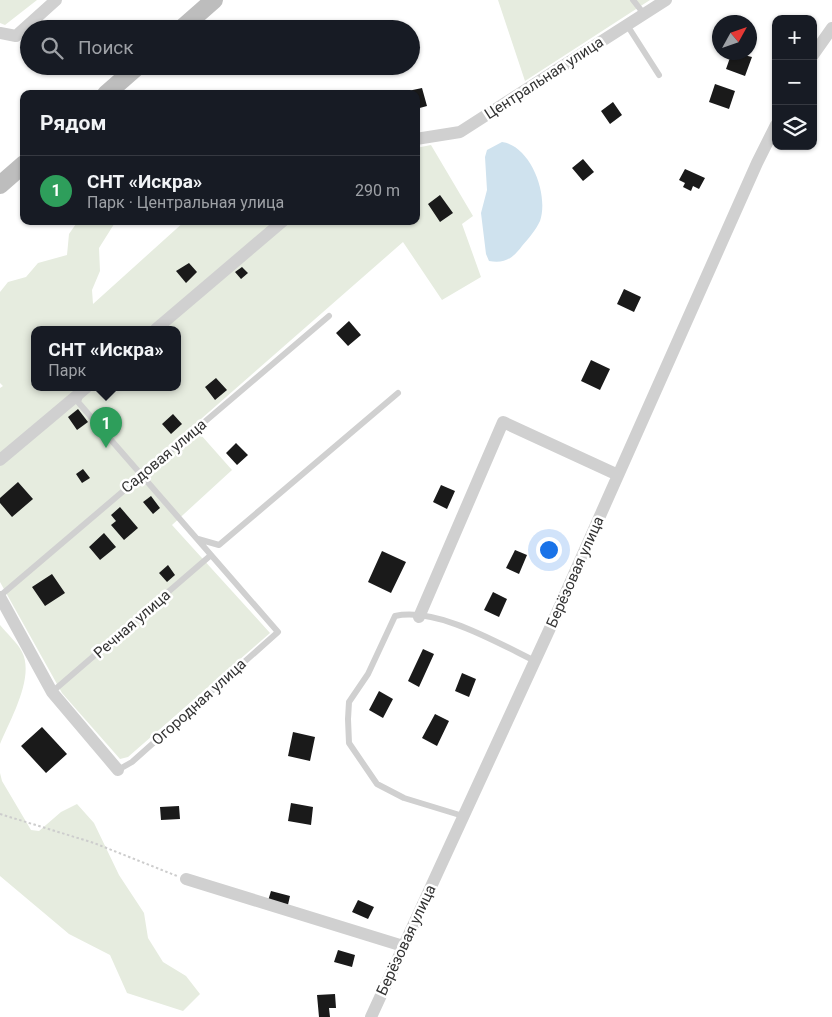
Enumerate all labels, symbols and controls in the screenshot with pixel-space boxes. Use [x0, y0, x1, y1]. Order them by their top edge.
north arrow [712, 15, 757, 60]
map controls [772, 15, 817, 150]
button: + [772, 15, 817, 60]
search box [20, 20, 420, 75]
street label: Центральная улица [481, 33, 607, 123]
icon: search [38, 34, 66, 62]
text: Поиск [78, 36, 134, 59]
button: − [772, 60, 817, 105]
button: layers [772, 105, 817, 150]
text: Рядом [40, 111, 106, 135]
text: СНТ «Искра» [87, 170, 202, 193]
text: 1 [51, 181, 61, 200]
text: 290 m [355, 181, 400, 200]
text: Парк · Центральная улица [87, 193, 284, 212]
popup [31, 326, 181, 391]
text: СНТ «Искра» [48, 338, 164, 361]
text: Парк [48, 361, 86, 380]
pin: 1 [90, 407, 122, 448]
street label: Садовая улица [118, 415, 210, 497]
street label: Берёзовая улица [542, 514, 608, 630]
your location [536, 537, 562, 563]
street label: Речная улица [90, 586, 174, 662]
street label: Огородная улица [148, 655, 250, 749]
street label: Берёзовая улица [373, 882, 439, 998]

